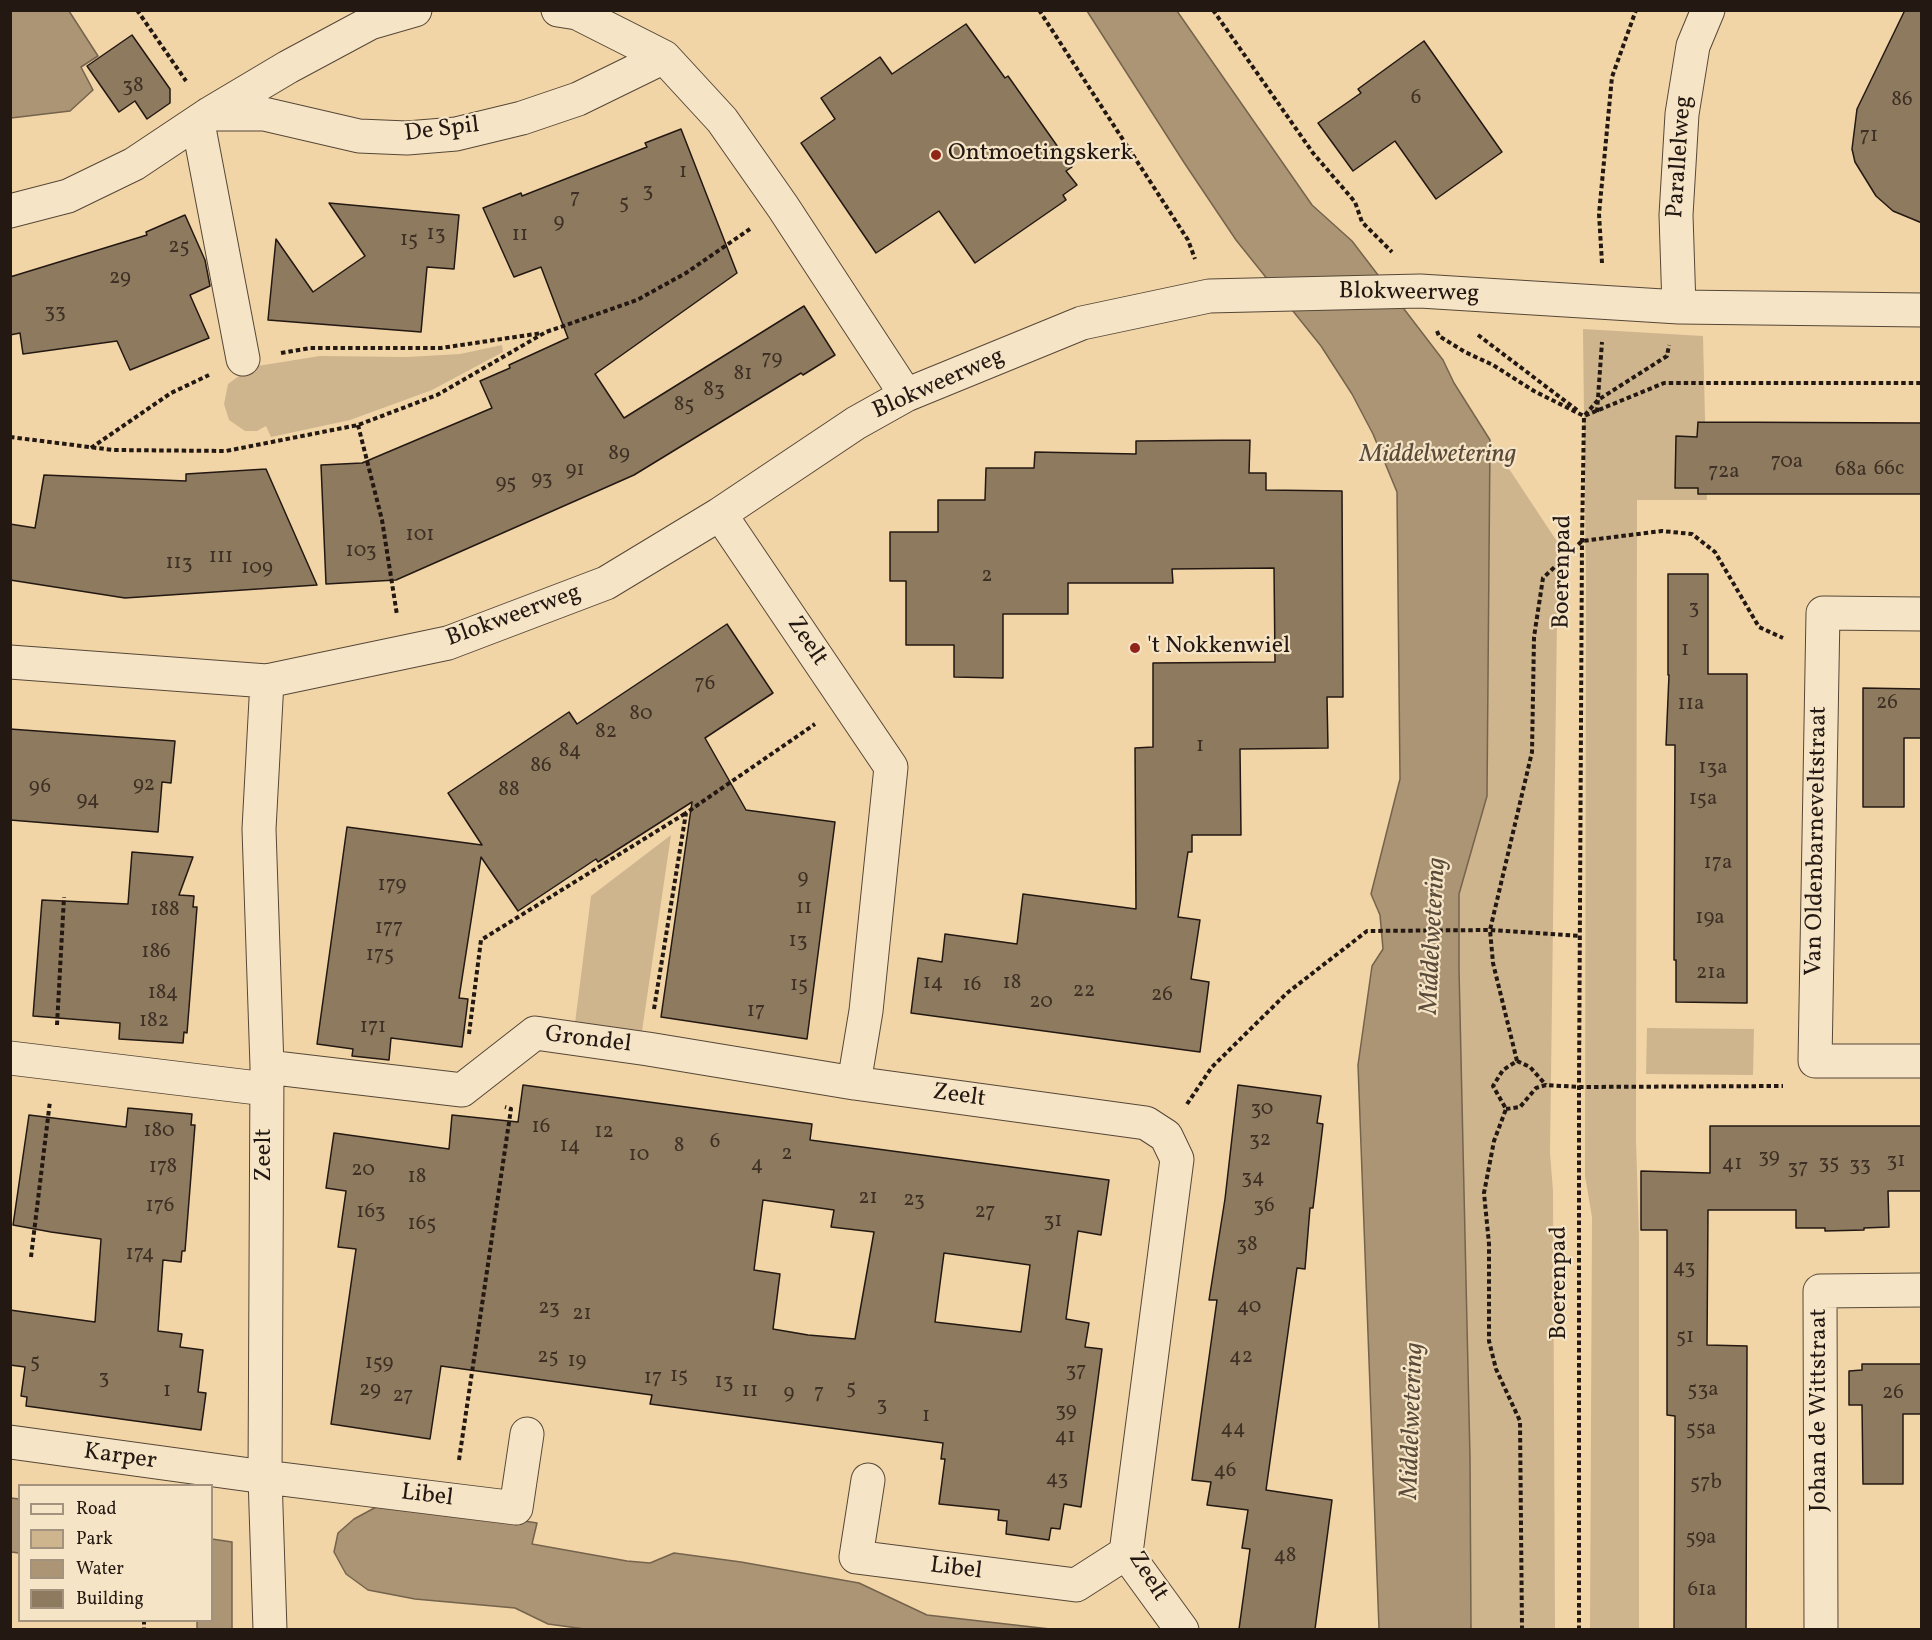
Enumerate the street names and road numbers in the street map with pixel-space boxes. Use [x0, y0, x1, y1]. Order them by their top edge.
street label: Parallelweg [1662, 95, 1700, 219]
street label: De Spil [403, 112, 481, 150]
street label: Blokweerweg [1338, 278, 1480, 310]
street label: Blokweerweg [869, 343, 1009, 427]
street label: Boerenpad [1549, 515, 1579, 629]
street label: Blokweerweg [443, 579, 585, 655]
street label: Zeelt [779, 612, 833, 672]
street label: Van Oldenbarneveltstraat [1801, 706, 1835, 976]
street label: Grondel [543, 1021, 633, 1061]
street label: Zeelt [931, 1079, 987, 1115]
street label: Zeelt [252, 1128, 280, 1182]
street label: Boerenpad [1547, 1226, 1575, 1340]
street label: Johan de Wittstraat [1807, 1308, 1835, 1512]
street label: Karper [82, 1439, 158, 1477]
street label: Libel [399, 1480, 455, 1514]
street label: Zeelt [1121, 1547, 1173, 1607]
street label: Libel [928, 1553, 984, 1587]

